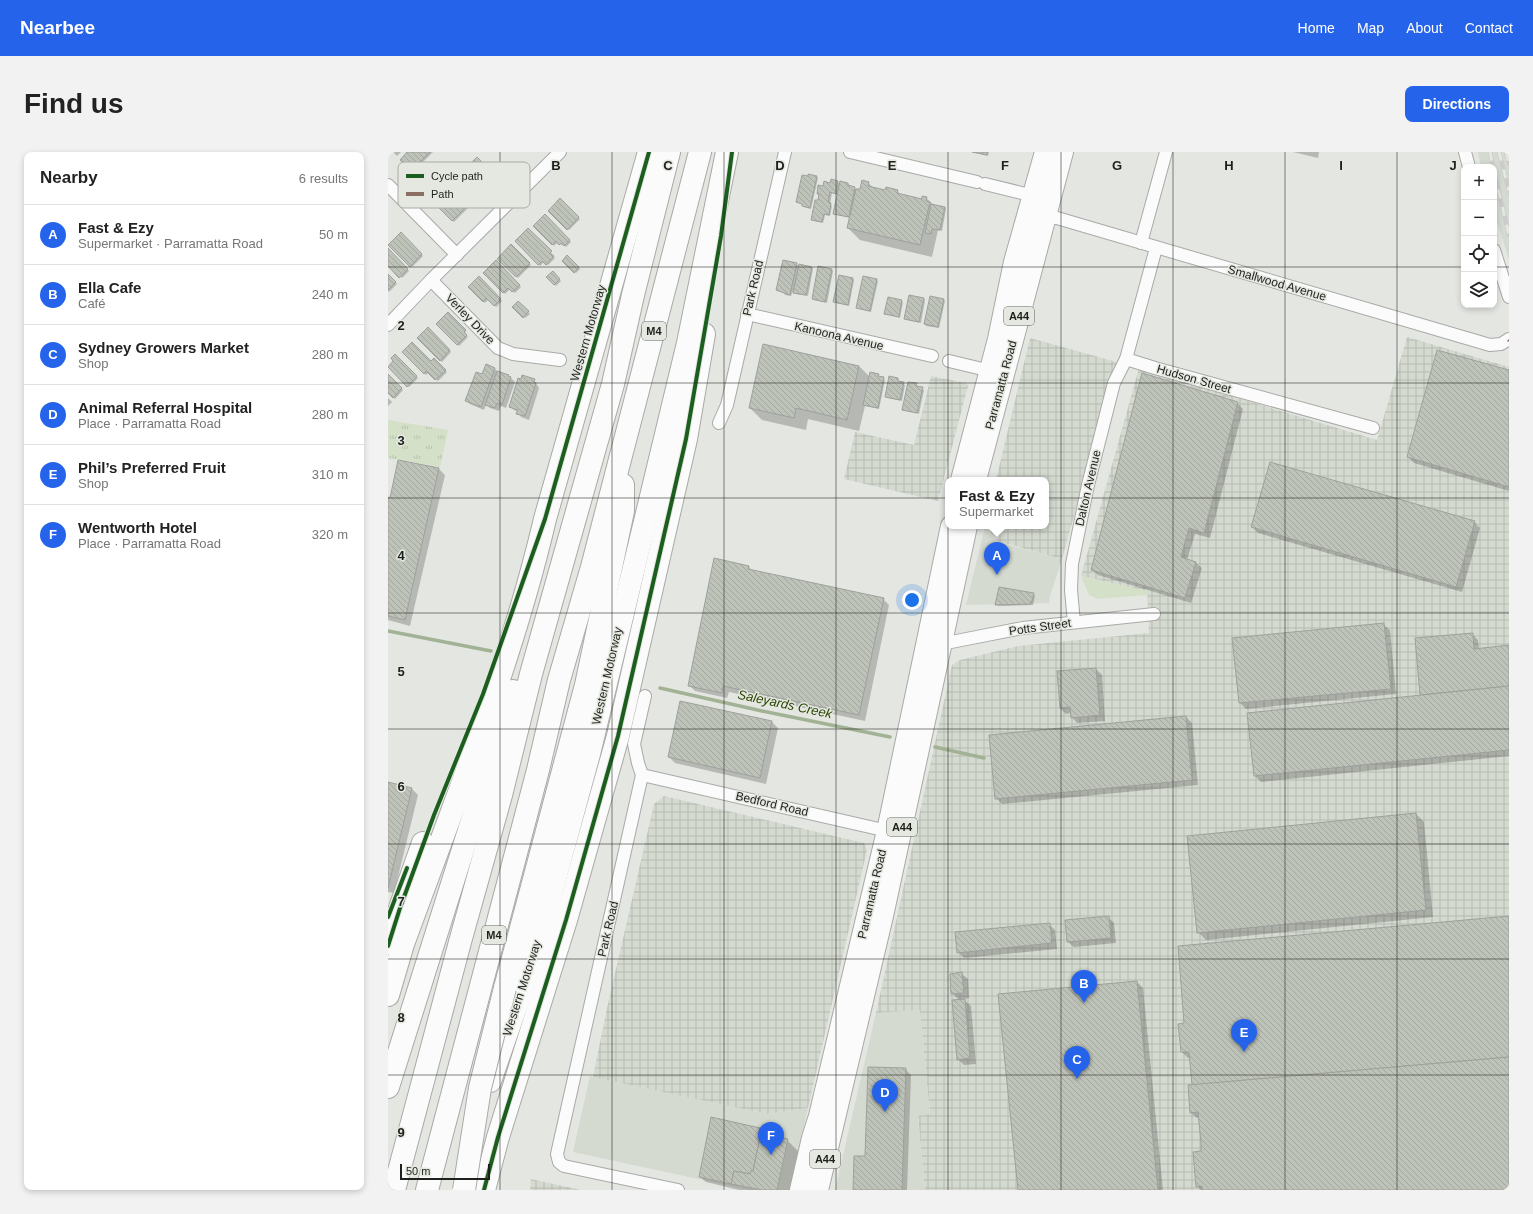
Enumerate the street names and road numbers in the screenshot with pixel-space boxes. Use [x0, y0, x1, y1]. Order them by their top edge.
street label: Park Road [740, 259, 766, 317]
street label: Smallwood Avenue [1226, 262, 1328, 304]
street label: Western Motorway [568, 283, 608, 383]
street label: Verley Drive [442, 291, 498, 347]
road number: A44 [1004, 307, 1034, 325]
street label: Kanoona Avenue [793, 319, 885, 353]
road number: M4 [642, 322, 666, 340]
street label: Parramatta Road [982, 339, 1020, 431]
street label: Hudson Street [1155, 362, 1233, 396]
street label: Dalton Avenue [1072, 448, 1104, 527]
street label: Potts Street [1008, 616, 1073, 638]
street label: Western Motorway [589, 626, 625, 726]
street label: Bedford Road [734, 789, 810, 819]
road number: A44 [887, 818, 917, 836]
street label: Parramatta Road [855, 848, 889, 940]
street label: Park Road [595, 900, 621, 958]
road number: M4 [482, 926, 506, 944]
street label: Western Motorway [500, 938, 544, 1038]
road number: A44 [810, 1150, 840, 1168]

